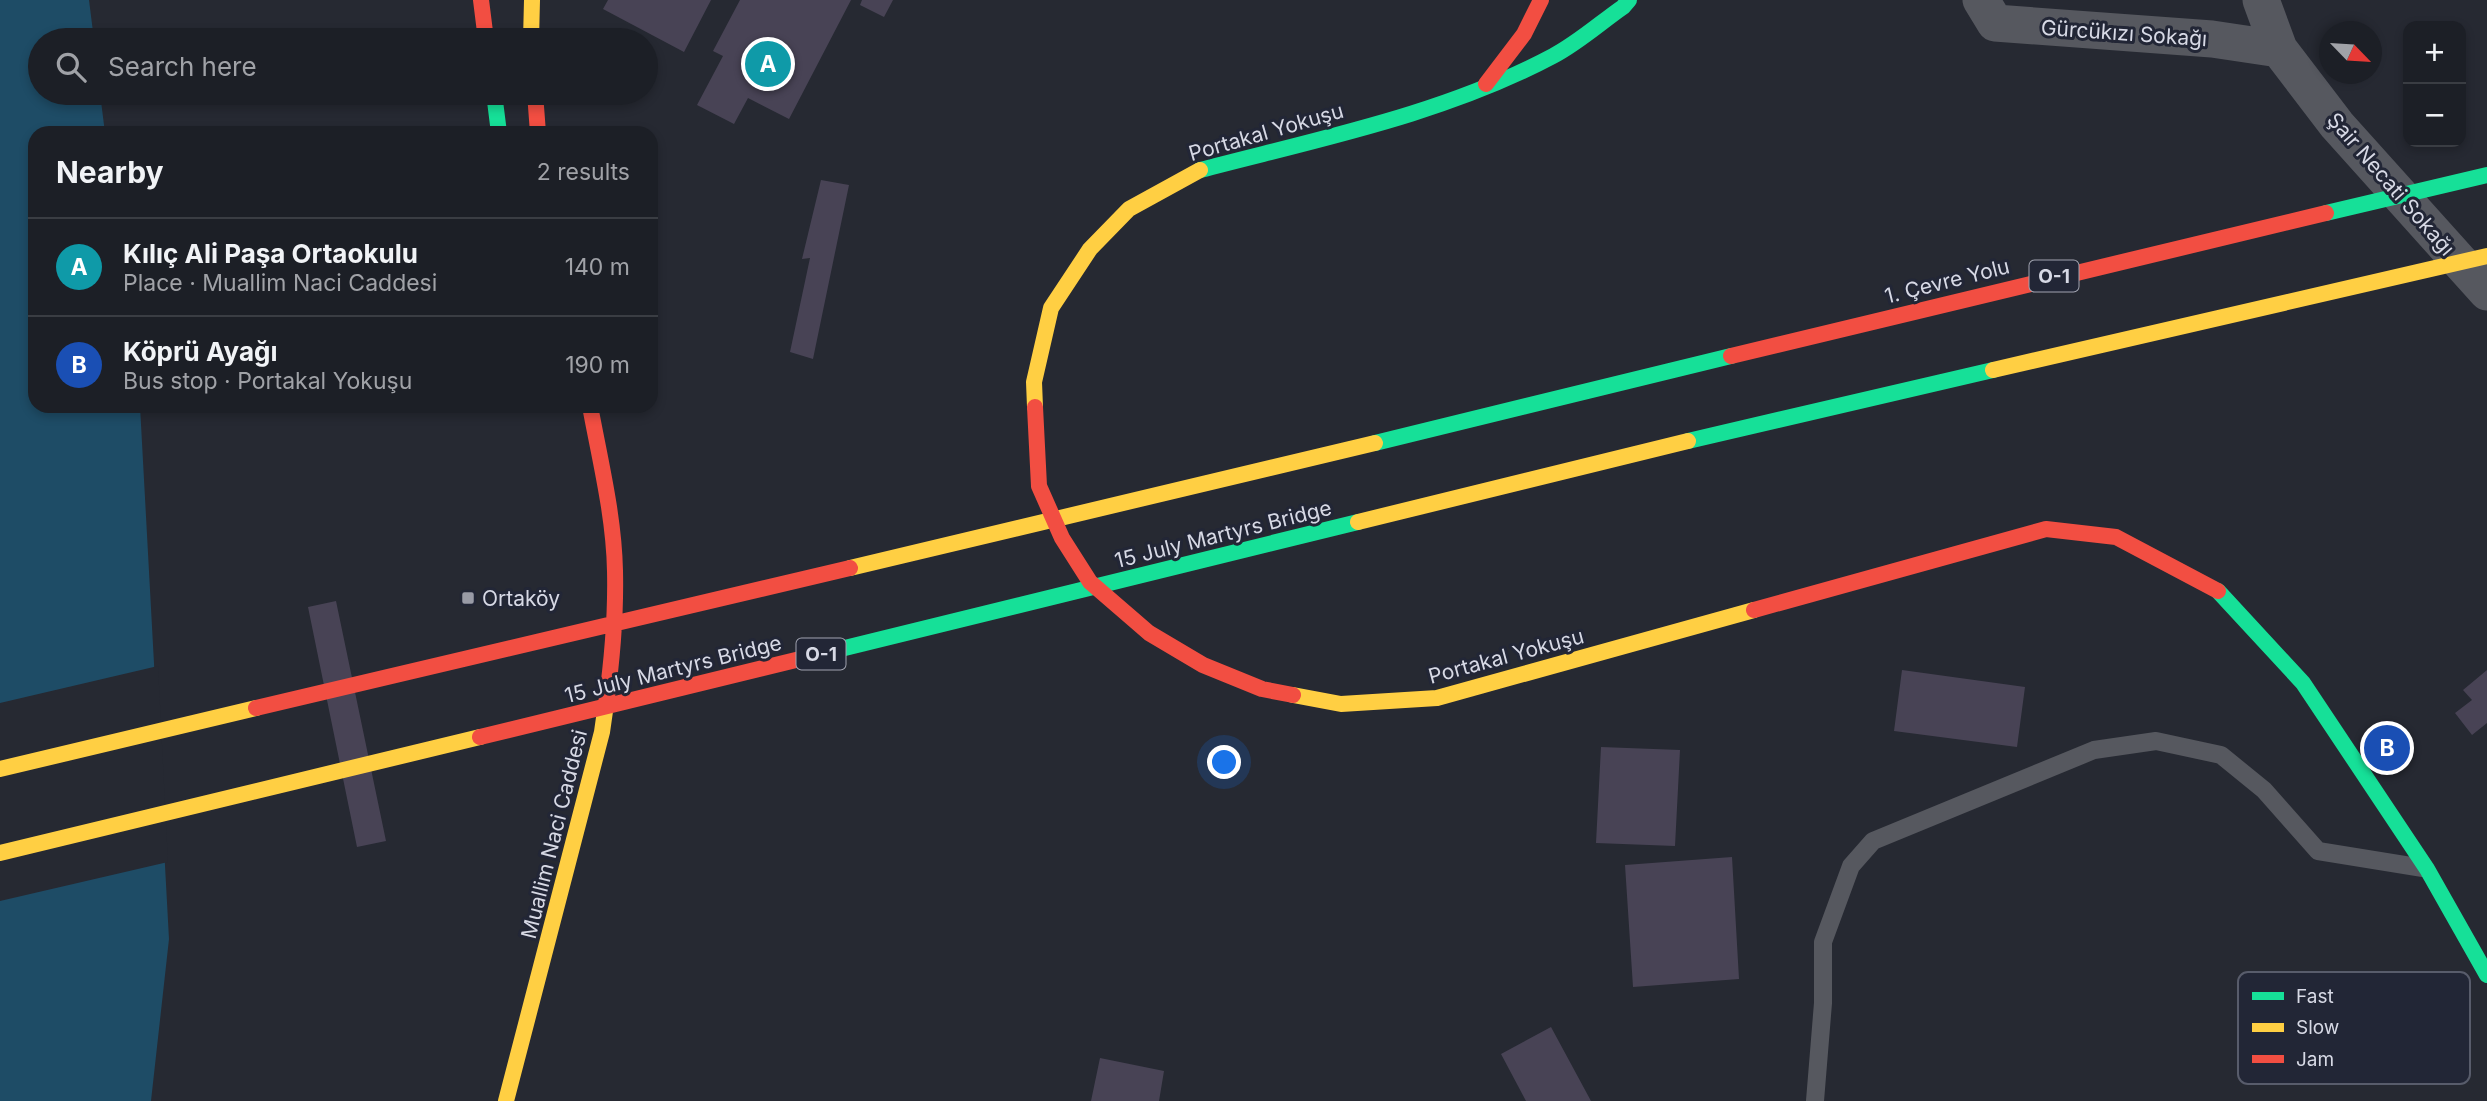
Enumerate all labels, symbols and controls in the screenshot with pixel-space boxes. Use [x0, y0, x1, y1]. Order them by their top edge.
street label: Gürcükızı Sokağı [2040, 15, 2208, 51]
north arrow [2319, 21, 2382, 84]
map controls [2403, 21, 2466, 147]
button: + [2403, 21, 2466, 84]
search box [28, 28, 658, 105]
pin: A [745, 38, 791, 90]
icon: search [52, 48, 90, 86]
text: Search here [108, 51, 257, 82]
button: − [2403, 84, 2466, 147]
street label: Portakal Yokuşu [1186, 98, 1346, 166]
street label: Şair Necati Sokağı [2322, 107, 2460, 261]
text: Nearby [56, 154, 164, 190]
text: 2 results [537, 158, 630, 186]
text: Kılıç Ali Paşa Ortaokulu [123, 238, 418, 269]
text: A [70, 253, 88, 281]
text: 140 m [565, 253, 630, 281]
street label: 1. Çevre Yolu [1882, 253, 2012, 309]
road number: O-1 [2030, 260, 2078, 292]
text: Place · Muallim Naci Caddesi [123, 269, 437, 297]
text: Köprü Ayağı [123, 336, 278, 367]
text: B [71, 351, 87, 379]
text: 190 m [565, 351, 630, 379]
text: Bus stop · Portakal Yokuşu [123, 367, 412, 395]
street label: 15 July Martyrs Bridge [1112, 495, 1334, 573]
place label: Ortaköy [482, 586, 560, 611]
marker: Ortaköy [460, 590, 476, 606]
street label: Portakal Yokuşu [1426, 623, 1586, 689]
street label: 15 July Martyrs Bridge [562, 630, 784, 708]
road number: O-1 [796, 638, 846, 670]
pin: B [2364, 722, 2410, 774]
street label: Muallim Naci Caddesi [516, 727, 592, 941]
your location [1207, 745, 1241, 779]
legend [2238, 972, 2470, 1084]
text: Fast [2296, 985, 2334, 1008]
text: Slow [2296, 1016, 2339, 1039]
text: Jam [2296, 1048, 2334, 1071]

